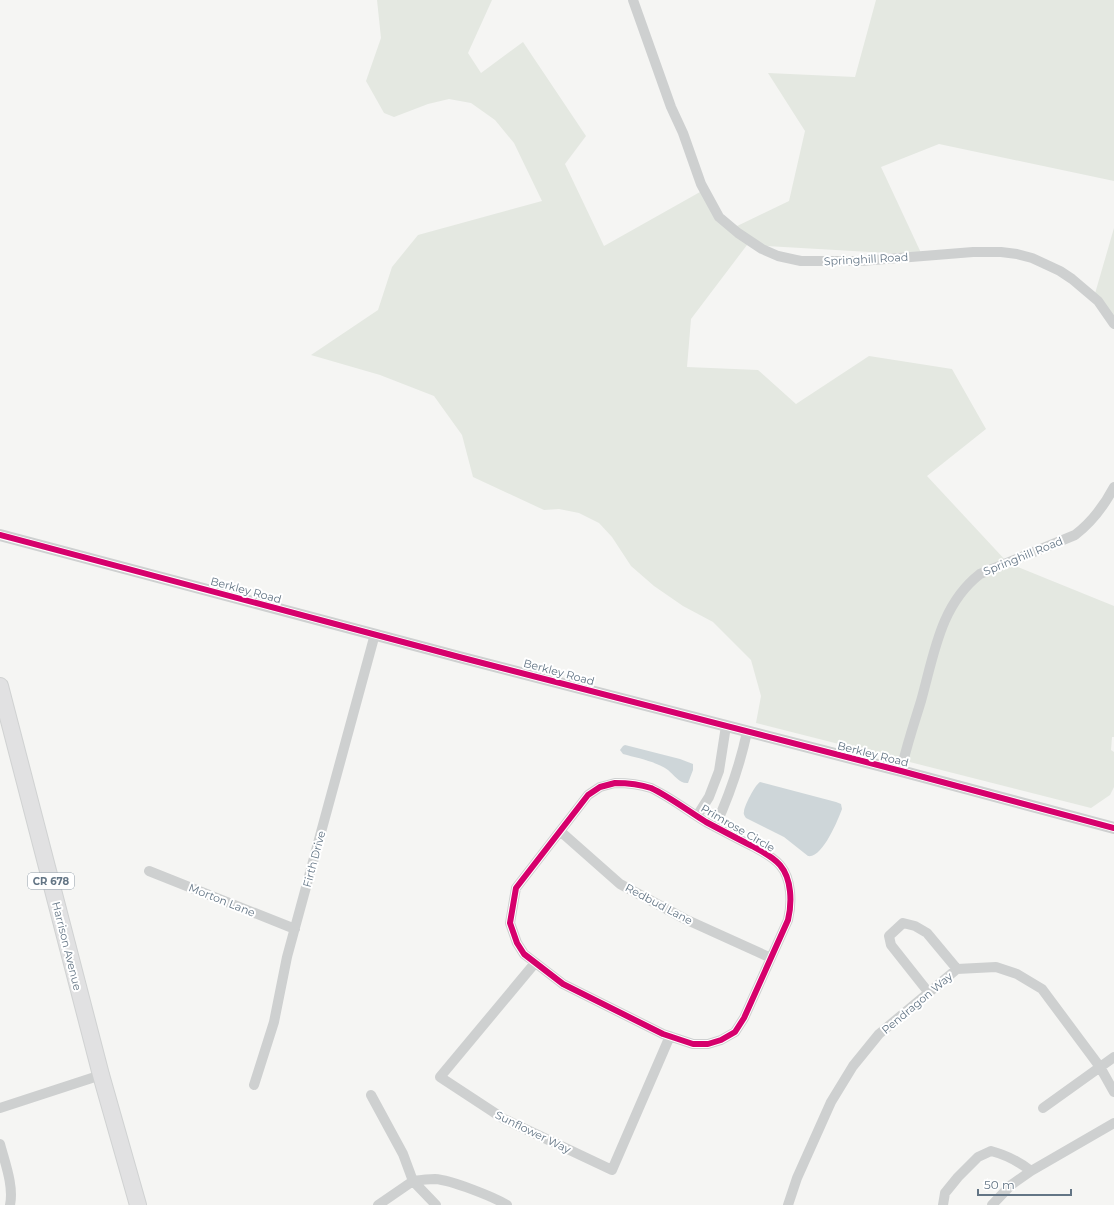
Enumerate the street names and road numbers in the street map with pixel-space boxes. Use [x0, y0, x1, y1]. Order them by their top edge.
street label: Springhill Road [823, 250, 909, 268]
street label: Springhill Road [981, 534, 1065, 578]
street label: Berkley Road [209, 574, 283, 606]
street label: Berkley Road [522, 656, 596, 688]
street label: Berkley Road [836, 738, 910, 770]
street label: Primrose Circle [698, 801, 778, 855]
street label: Firth Drive [300, 829, 328, 889]
road number: CR 678 [28, 873, 74, 889]
street label: Morton Lane [187, 880, 258, 920]
street label: Redbud Lane [623, 880, 695, 928]
street label: Harrison Avenue [49, 900, 85, 992]
street label: Pendragon Way [879, 969, 955, 1037]
street label: Sunflower Way [493, 1108, 573, 1156]

